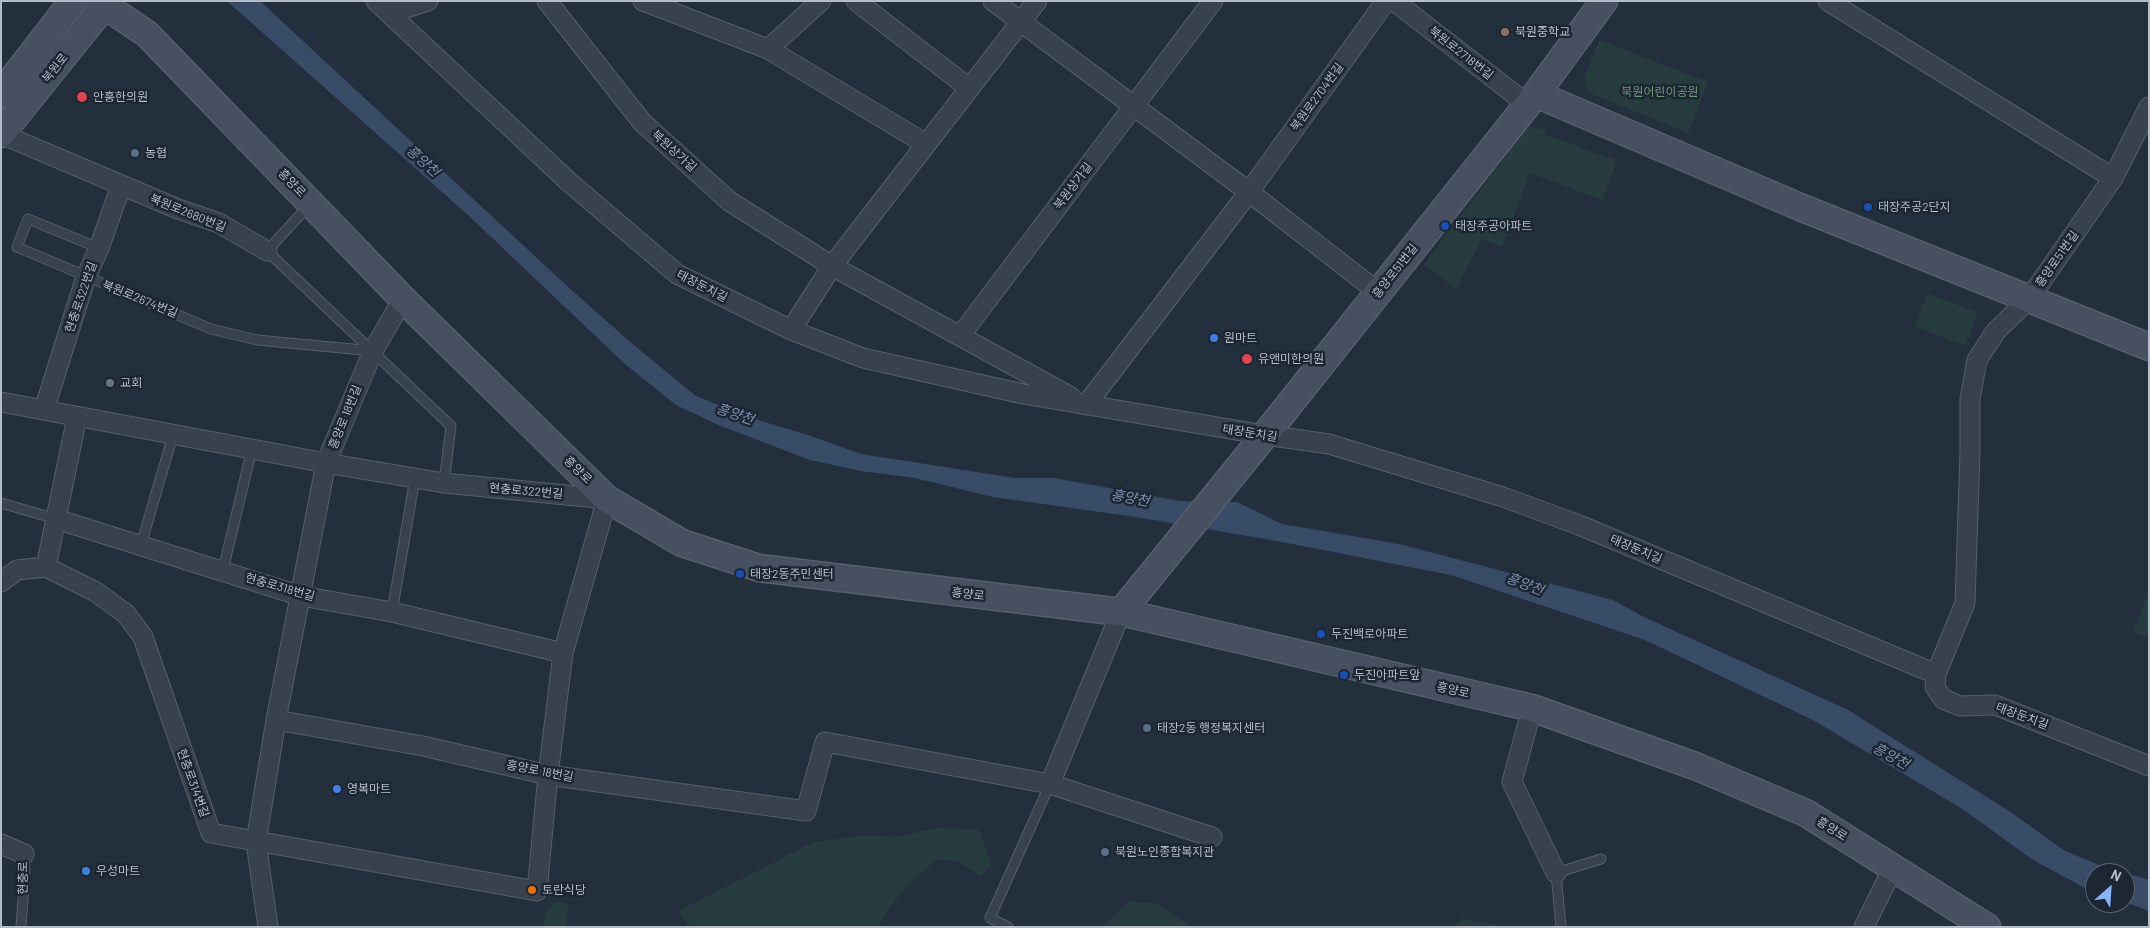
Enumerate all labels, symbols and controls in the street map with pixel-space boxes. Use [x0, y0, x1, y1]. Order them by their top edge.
street label: 북원로2718번길 [1426, 23, 1496, 83]
place label: 북원중학교 [1515, 25, 1570, 39]
marker: 북원중학교 [1499, 26, 1511, 38]
street label: 북원로 [39, 51, 71, 85]
street label: 북원로2704번길 [1287, 60, 1347, 134]
park label: 북원어린이공원 [1621, 85, 1699, 99]
marker: 안흥한의원 [75, 90, 89, 104]
place label: 안흥한의원 [93, 90, 148, 104]
street label: 북원상가길 [649, 127, 699, 175]
water label: 흥양천 [403, 142, 443, 180]
place label: 농협 [145, 146, 167, 160]
marker: 농협 [129, 147, 141, 159]
street label: 북원상가길 [1051, 160, 1095, 212]
street label: 흥양로 [275, 166, 309, 200]
street label: 북원로2680번길 [148, 191, 228, 235]
place label: 태장주공2단지 [1878, 200, 1951, 214]
marker: 태장주공2단지 [1862, 201, 1874, 213]
place label: 태장주공아파트 [1455, 219, 1532, 233]
marker: 태장주공아파트 [1439, 220, 1451, 232]
street label: 흥양로51번길 [2032, 228, 2082, 290]
street label: 흥양로51번길 [1369, 241, 1421, 301]
street label: 현충로322번길 [62, 260, 100, 334]
street label: 태장둔치길 [674, 267, 730, 305]
street label: 북원로2674번길 [100, 277, 180, 321]
place label: 원마트 [1224, 331, 1257, 345]
marker: 원마트 [1208, 332, 1220, 344]
marker: 유앤미한의원 [1240, 352, 1254, 366]
place label: 유앤미한의원 [1258, 352, 1324, 366]
place label: 교회 [120, 376, 142, 390]
marker: 교회 [104, 377, 116, 389]
street label: 흥양로 18번길 [326, 383, 364, 451]
water label: 흥양천 [714, 400, 756, 428]
street label: 태장둔치길 [1222, 422, 1278, 444]
street label: 흥양로 [561, 453, 595, 487]
street label: 현충로322번길 [488, 481, 564, 501]
water label: 흥양천 [1109, 486, 1151, 510]
street label: 태장둔치길 [1608, 532, 1664, 566]
place label: 태장2동주민센터 [750, 567, 834, 581]
marker: 태장2동주민센터 [734, 568, 746, 580]
water label: 흥양천 [1504, 569, 1546, 599]
street label: 현충로318번길 [244, 570, 316, 604]
street label: 흥양로 [951, 585, 985, 603]
place label: 두진백로아파트 [1331, 627, 1408, 641]
marker: 두진백로아파트 [1315, 628, 1327, 640]
place label: 두진아파트앞 [1354, 668, 1420, 682]
marker: 두진아파트앞 [1338, 669, 1350, 681]
street label: 흥양로 [1435, 679, 1471, 701]
street label: 태장둔치길 [1994, 700, 2050, 732]
place label: 태장2동 행정복지센터 [1157, 721, 1265, 735]
marker: 태장2동 행정복지센터 [1141, 722, 1153, 734]
water label: 흥양천 [1870, 739, 1912, 773]
street label: 현충로314번길 [174, 747, 212, 819]
street label: 흥양로 18번길 [505, 757, 575, 785]
place label: 영복마트 [347, 782, 391, 796]
marker: 영복마트 [331, 783, 343, 795]
street label: 흥양로 [1814, 814, 1850, 844]
place label: 북원노인종합복지관 [1115, 845, 1214, 859]
marker: 북원노인종합복지관 [1099, 846, 1111, 858]
street label: 현충로 [16, 861, 30, 895]
north arrow [2085, 863, 2135, 913]
place label: 우성마트 [96, 864, 140, 878]
marker: 우성마트 [80, 865, 92, 877]
text: N [2108, 865, 2124, 885]
place label: 토란식당 [542, 883, 586, 897]
marker: 토란식당 [526, 884, 538, 896]

